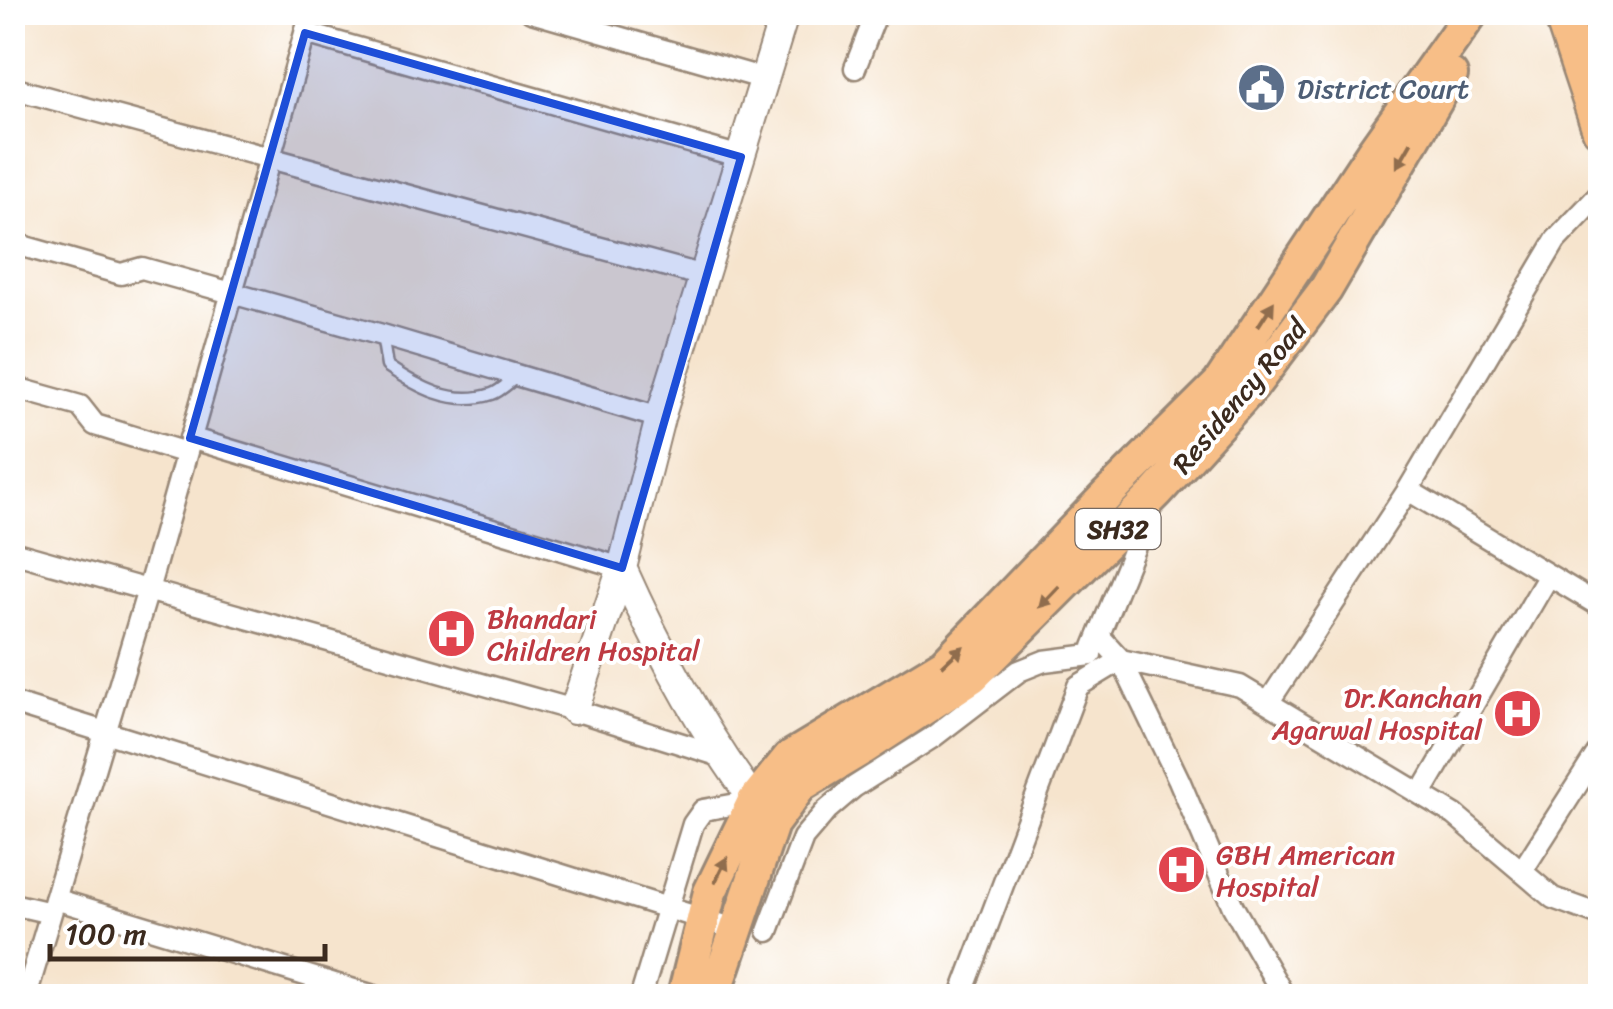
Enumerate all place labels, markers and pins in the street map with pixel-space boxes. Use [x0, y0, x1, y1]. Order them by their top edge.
public building icon: District Court [1236, 62, 1288, 114]
place label: District Court [1297, 64, 1469, 113]
place label: Bhandari Children Hospital [487, 594, 701, 675]
hospital icon: Bhandari Children Hospital [426, 608, 478, 660]
place label: Dr.Kanchan Agarwal Hospital [1271, 673, 1483, 754]
hospital icon: Dr.Kanchan Agarwal Hospital [1491, 687, 1543, 739]
place label: GBH American Hospital [1216, 830, 1395, 911]
hospital icon: GBH American Hospital [1155, 844, 1207, 896]

